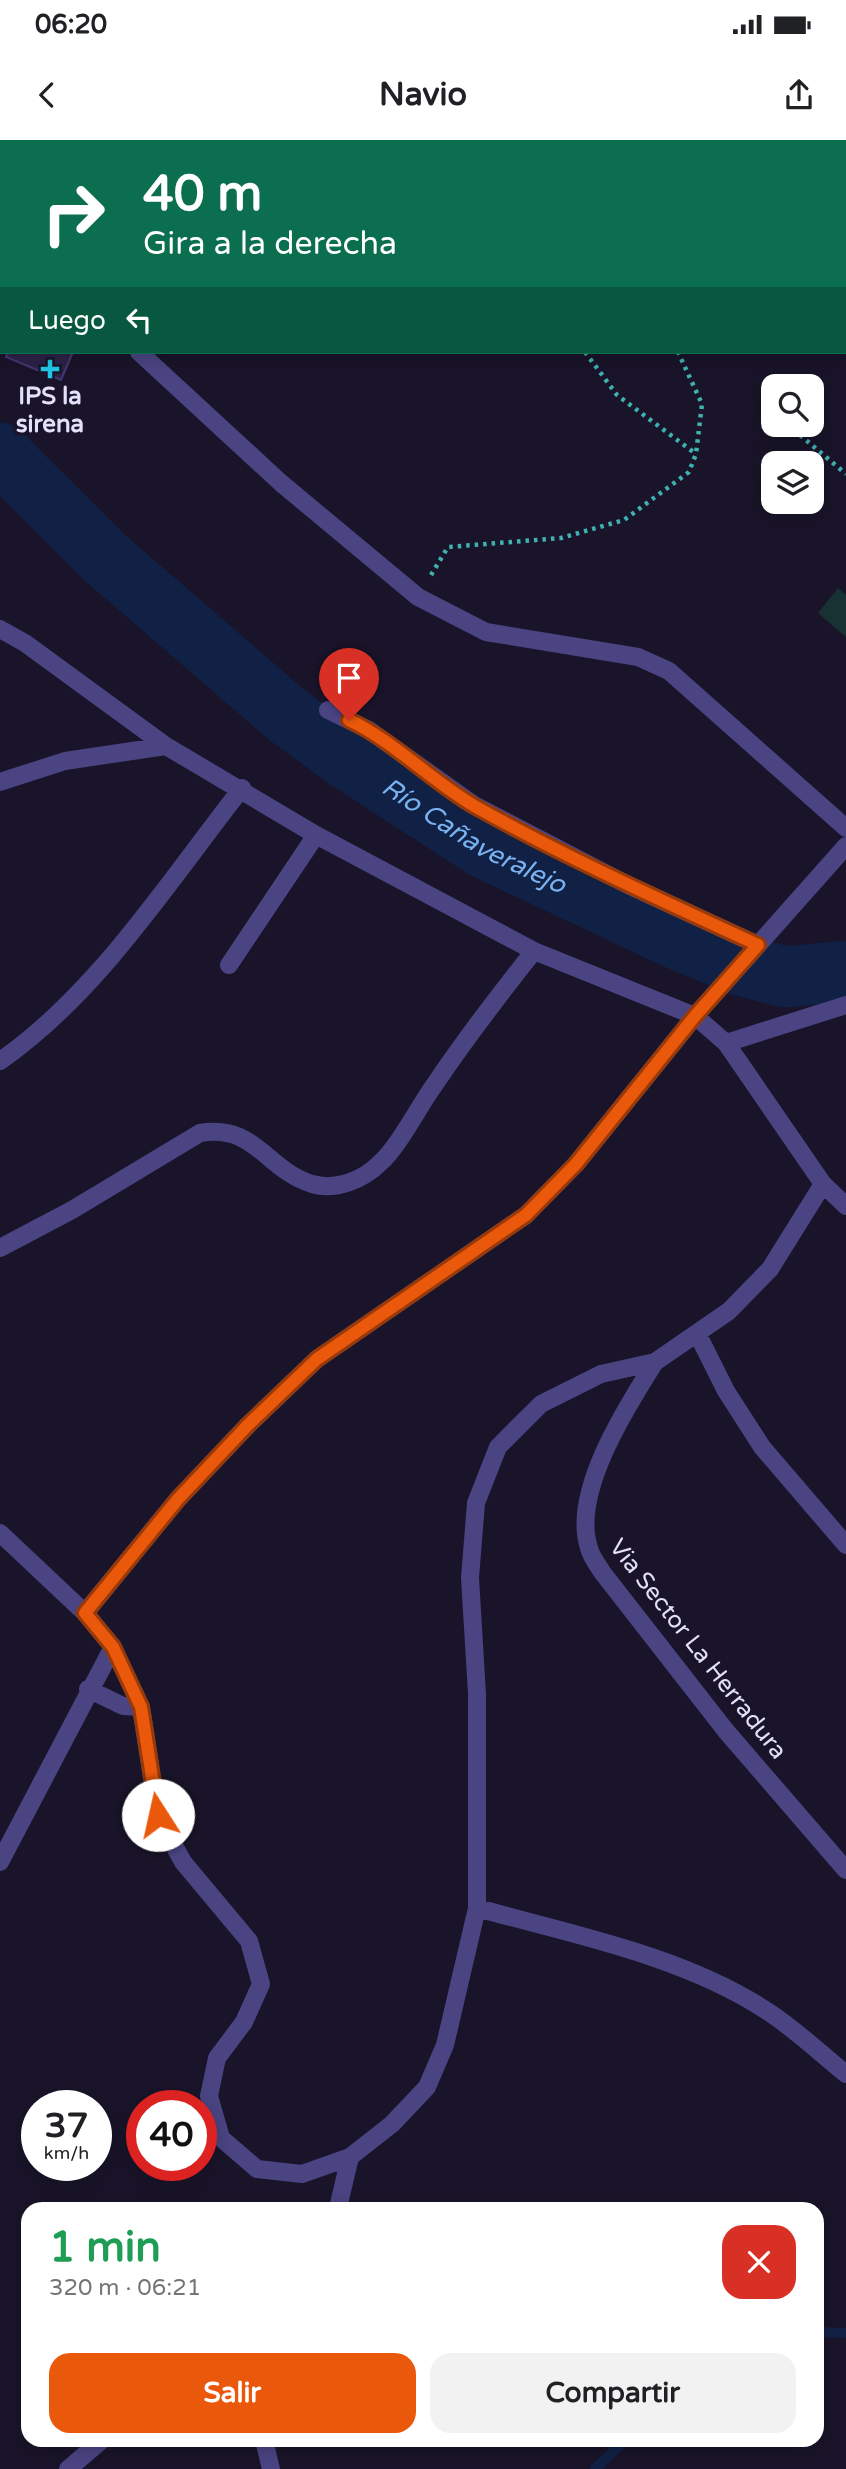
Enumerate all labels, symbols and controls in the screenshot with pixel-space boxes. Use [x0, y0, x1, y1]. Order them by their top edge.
text: 06:20 [35, 9, 107, 40]
icon: back [28, 76, 66, 114]
text: Navio [379, 76, 467, 114]
icon: share [780, 76, 818, 114]
text: 40 m [143, 165, 262, 224]
icon: right [28, 168, 119, 259]
text: Gira a la derecha [143, 225, 397, 263]
icon: left [120, 301, 158, 339]
text: Luego [28, 305, 106, 336]
marker: IPS la sirena [40, 359, 60, 379]
map controls [761, 374, 824, 514]
button: search [761, 374, 824, 437]
place label: IPS la sirena [16, 382, 84, 439]
button: layers [761, 451, 824, 514]
pin [319, 648, 379, 720]
icon: arrive [330, 659, 368, 697]
water label: Río Cañaveralejo [376, 771, 572, 900]
street label: Via Sector La Herradura [603, 1533, 793, 1765]
position arrow [121, 1778, 195, 1852]
speed limit sign: 40 [126, 2090, 217, 2181]
text: 37 [45, 2105, 88, 2147]
text: km/h [44, 2142, 89, 2164]
text: 1 min [49, 2222, 161, 2273]
button: close [722, 2225, 796, 2299]
text: 320 m · 06:21 [49, 2274, 201, 2302]
button: Salir [49, 2353, 416, 2433]
button: Compartir [430, 2353, 796, 2433]

